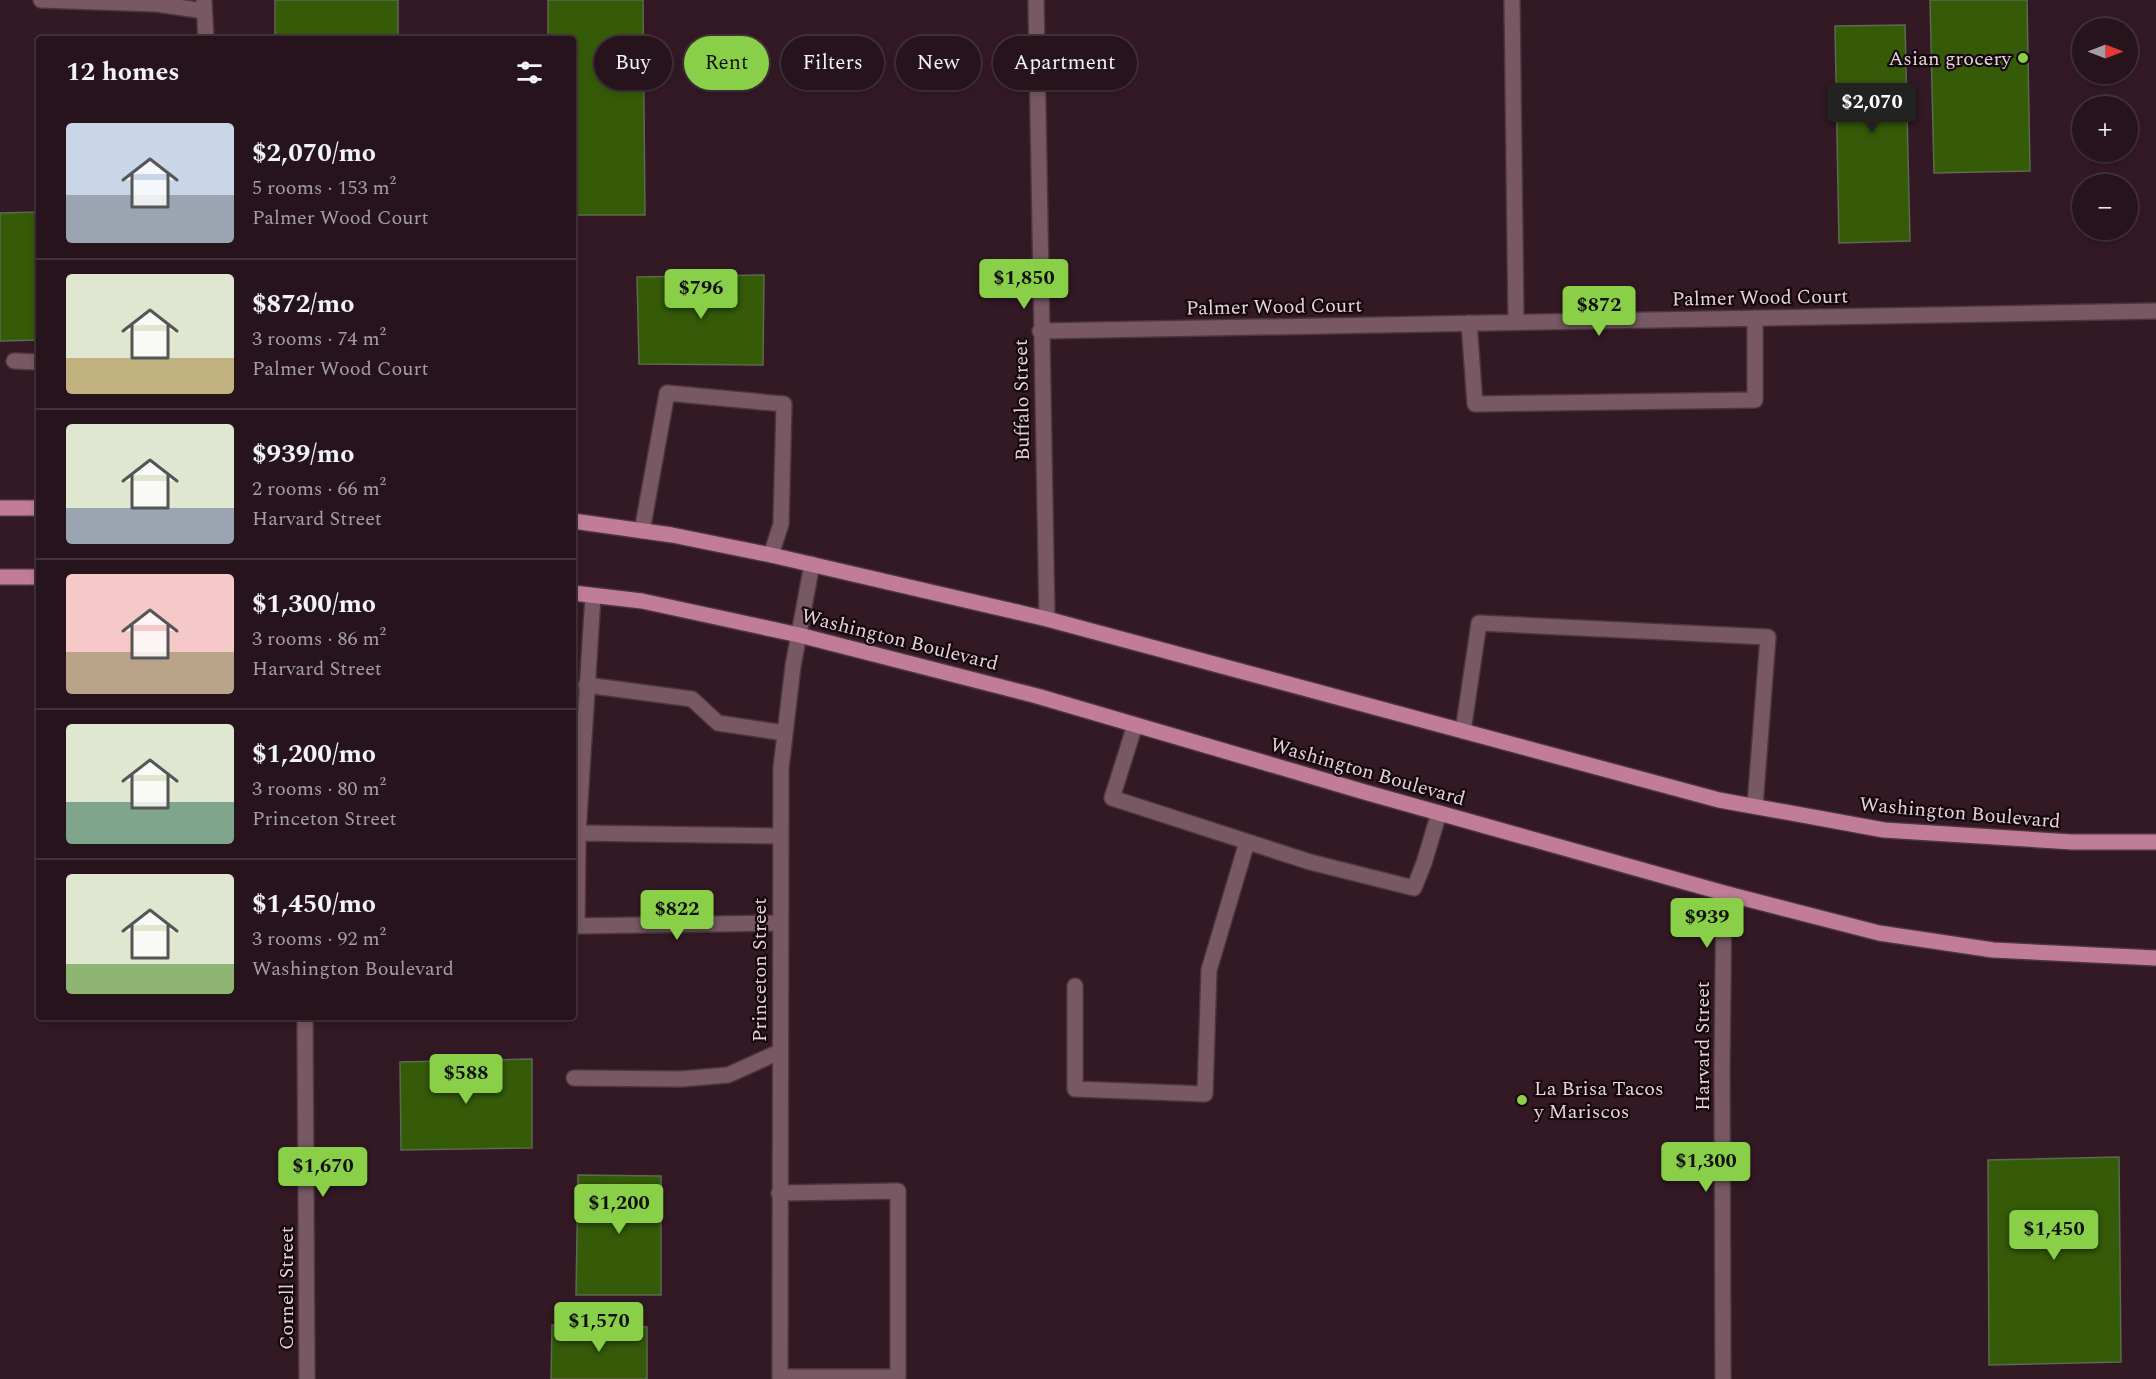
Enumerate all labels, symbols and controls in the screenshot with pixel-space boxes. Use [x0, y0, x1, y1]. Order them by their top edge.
north arrow [2072, 18, 2138, 84]
map controls [2072, 18, 2138, 240]
chip: Buy [594, 36, 672, 90]
chip: Rent [684, 36, 769, 90]
chip: Filters [781, 36, 884, 90]
chip: New [896, 36, 981, 90]
chip: Apartment [993, 36, 1137, 90]
place label: Asian grocery [1889, 44, 2012, 74]
marker: Asian grocery [2016, 51, 2030, 65]
text: 12 homes [66, 52, 180, 92]
icon: filters [513, 56, 546, 89]
pin: $2,070 [1823, 83, 1921, 134]
text: $2,070 [1841, 87, 1903, 117]
button: + [2072, 96, 2138, 162]
text: $2,070/mo [252, 133, 376, 173]
icon: home [114, 147, 186, 219]
text: 5 rooms · 153 m² [252, 173, 396, 203]
button: − [2072, 174, 2138, 240]
text: Palmer Wood Court [252, 203, 429, 233]
pin: $1,850 [975, 259, 1073, 310]
text: $1,850 [993, 263, 1055, 293]
pin: $796 [665, 269, 737, 320]
text: $796 [679, 273, 723, 303]
street label: Palmer Wood Court [1672, 281, 1849, 315]
text: $872/mo [252, 284, 355, 324]
pin: $872 [1563, 286, 1635, 337]
street label: Palmer Wood Court [1186, 290, 1363, 324]
text: $872 [1577, 290, 1621, 320]
icon: home [114, 298, 186, 370]
text: 3 rooms · 74 m² [252, 324, 386, 354]
street label: Buffalo Street [1006, 339, 1038, 461]
text: Palmer Wood Court [252, 354, 429, 384]
text: $939/mo [252, 434, 355, 474]
icon: home [114, 448, 186, 520]
text: 2 rooms · 66 m² [252, 474, 386, 504]
text: Harvard Street [252, 504, 382, 534]
text: $1,300/mo [252, 584, 376, 624]
icon: home [114, 598, 186, 670]
street label: Washington Boulevard [798, 601, 1001, 679]
text: 3 rooms · 86 m² [252, 624, 386, 654]
text: Harvard Street [252, 654, 382, 684]
street label: Washington Boulevard [1267, 730, 1469, 814]
text: $1,200/mo [252, 734, 376, 774]
icon: home [114, 748, 186, 820]
text: 3 rooms · 80 m² [252, 774, 386, 804]
street label: Washington Boulevard [1858, 789, 2062, 837]
text: Princeton Street [252, 804, 397, 834]
text: $1,450/mo [252, 884, 376, 924]
pin: $822 [641, 890, 713, 941]
text: $822 [655, 894, 699, 924]
icon: home [114, 898, 186, 970]
street label: Princeton Street [745, 898, 775, 1042]
pin: $939 [1671, 898, 1743, 949]
text: $939 [1685, 902, 1729, 932]
text: 3 rooms · 92 m² [252, 924, 386, 954]
text: Washington Boulevard [252, 954, 454, 984]
street label: Harvard Street [1688, 981, 1718, 1111]
pin: $588 [430, 1054, 502, 1105]
text: $588 [444, 1058, 488, 1088]
place label: La Brisa Tacos y Mariscos [1533, 1074, 1664, 1127]
marker: La Brisa Tacos y Mariscos [1515, 1093, 1529, 1107]
pin: $1,300 [1657, 1142, 1755, 1193]
text: $1,300 [1675, 1146, 1737, 1176]
pin: $1,670 [274, 1147, 372, 1198]
text: $1,670 [292, 1151, 354, 1181]
pin: $1,200 [570, 1184, 668, 1235]
text: $1,200 [588, 1188, 650, 1218]
pin: $1,450 [2005, 1210, 2103, 1261]
text: $1,450 [2023, 1214, 2085, 1244]
street label: Cornell Street [272, 1226, 302, 1350]
pin: $1,570 [550, 1302, 648, 1353]
text: $1,570 [568, 1306, 630, 1336]

